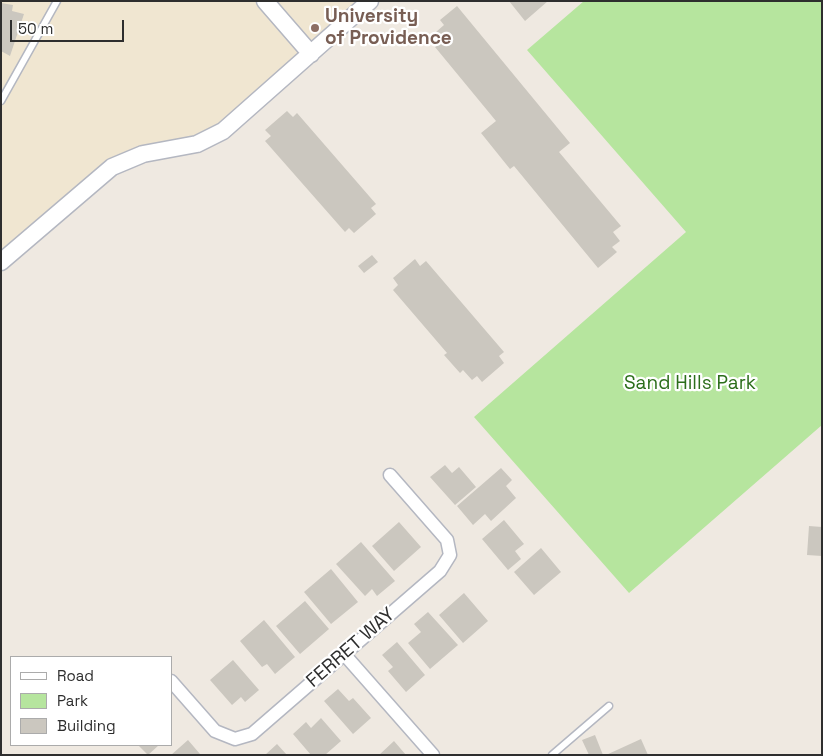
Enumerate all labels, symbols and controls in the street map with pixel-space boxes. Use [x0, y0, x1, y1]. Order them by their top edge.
place label: University of Providence [325, 6, 452, 50]
scale bar [12, 10, 126, 42]
text: 50 m [18, 19, 53, 38]
marker: University of Providence [309, 22, 321, 34]
park label: Sand Hills Park [624, 373, 756, 395]
street label: FERRET WAY [302, 603, 400, 693]
legend [10, 656, 172, 746]
text: Road [57, 666, 94, 685]
text: Park [57, 691, 88, 710]
text: Building [57, 716, 116, 735]

